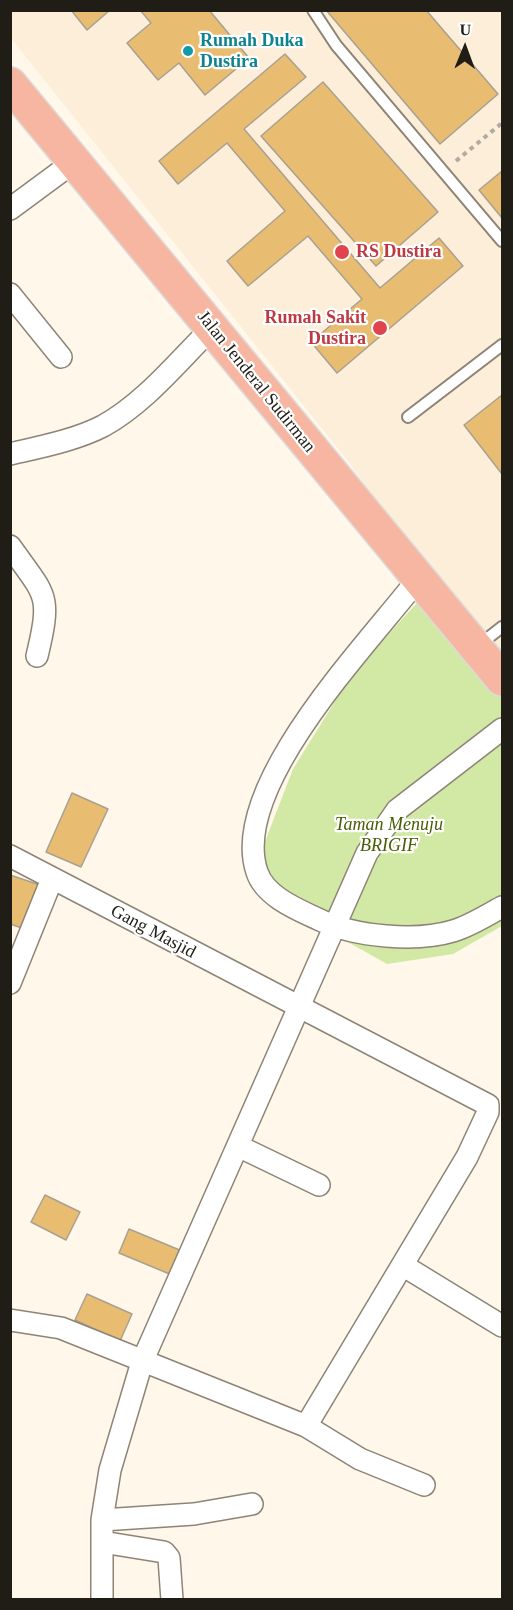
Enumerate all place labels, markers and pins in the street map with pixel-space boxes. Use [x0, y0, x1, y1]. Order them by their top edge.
place label: Rumah Duka Dustira [200, 30, 304, 72]
marker: Rumah Duka Dustira [181, 44, 195, 58]
place label: RS Dustira [356, 241, 442, 263]
marker: RS Dustira [333, 243, 351, 261]
place label: Rumah Sakit Dustira [264, 307, 366, 350]
marker: Rumah Sakit Dustira [371, 319, 389, 337]

